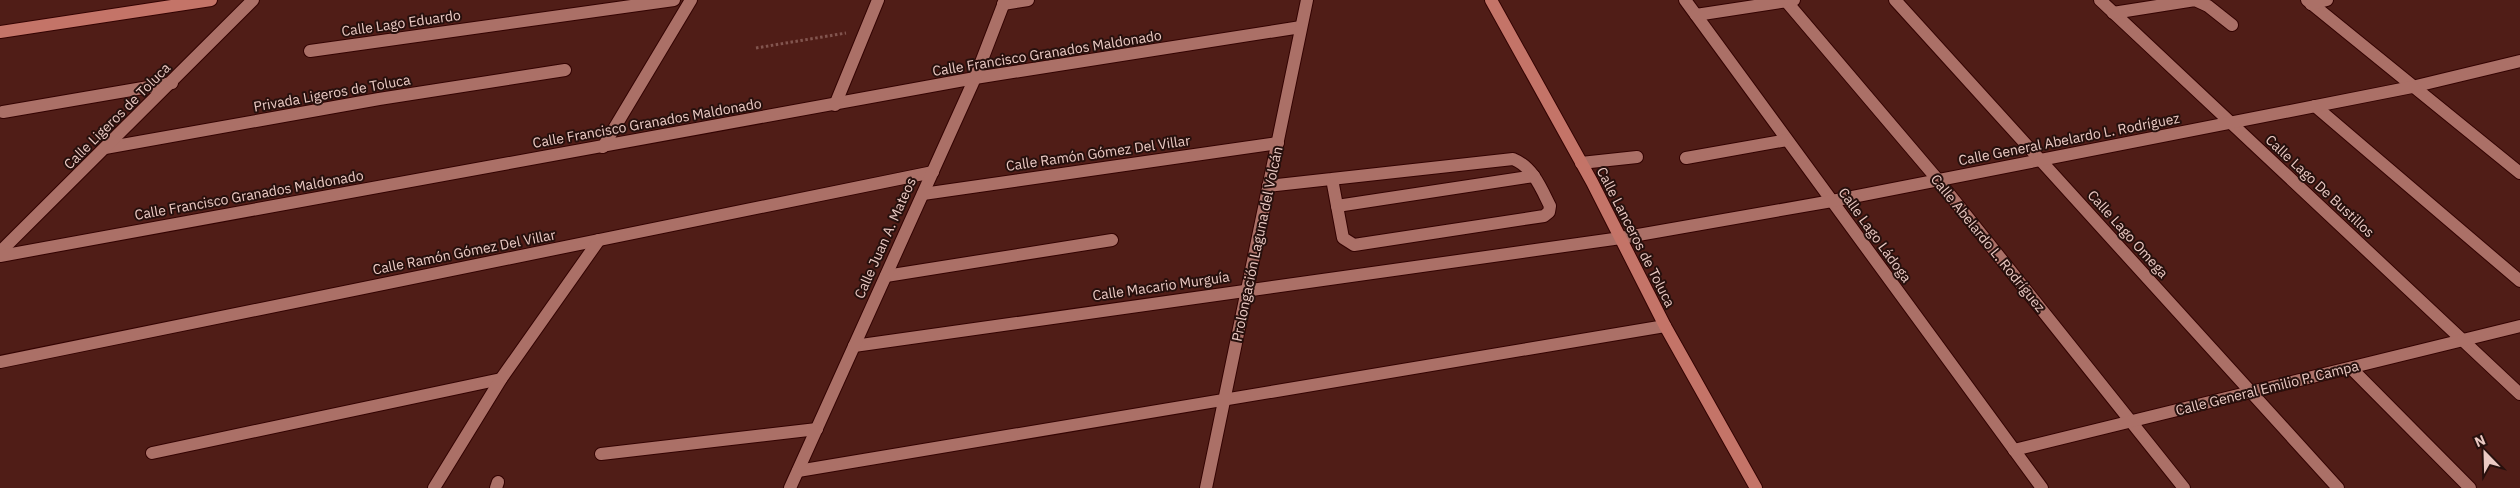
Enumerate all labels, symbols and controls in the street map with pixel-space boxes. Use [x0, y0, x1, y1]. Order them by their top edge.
street label: Calle Lago Eduardo [340, 6, 462, 40]
street label: Calle Francisco Granados Maldonado [931, 26, 1163, 80]
street label: Calle Ligeros de Toluca [60, 59, 174, 173]
street label: Privada Ligeros de Toluca [252, 70, 412, 116]
street label: Calle Francisco Granados Maldonado [531, 94, 763, 152]
street label: Calle General Abelardo L. Rodríguez [1957, 109, 2182, 169]
street label: Calle Ramón Gómez Del Villar [1005, 131, 1191, 175]
street label: Calle Lago De Bustillos [2262, 131, 2378, 241]
street label: Prolongación Laguna del Volcán [1228, 145, 1286, 343]
street label: Calle Lanceros de Toluca [1593, 164, 1679, 311]
street label: Calle Francisco Granados Maldonado [133, 166, 365, 224]
street label: Calle Abelardo L. Rodríguez [1927, 170, 2050, 316]
street label: Calle Juan A. Mateos [850, 174, 920, 301]
street label: Calle Lago Ládoga [1835, 184, 1916, 286]
street label: Calle Lago Omega [2084, 186, 2173, 282]
street label: Calle Ramón Gómez Del Villar [371, 225, 557, 279]
street label: Calle Macario Murguía [1091, 267, 1231, 305]
street label: Calle General Emilio P. Campa [2174, 356, 2361, 419]
north arrow [2460, 428, 2510, 478]
text: N [2472, 431, 2488, 451]

